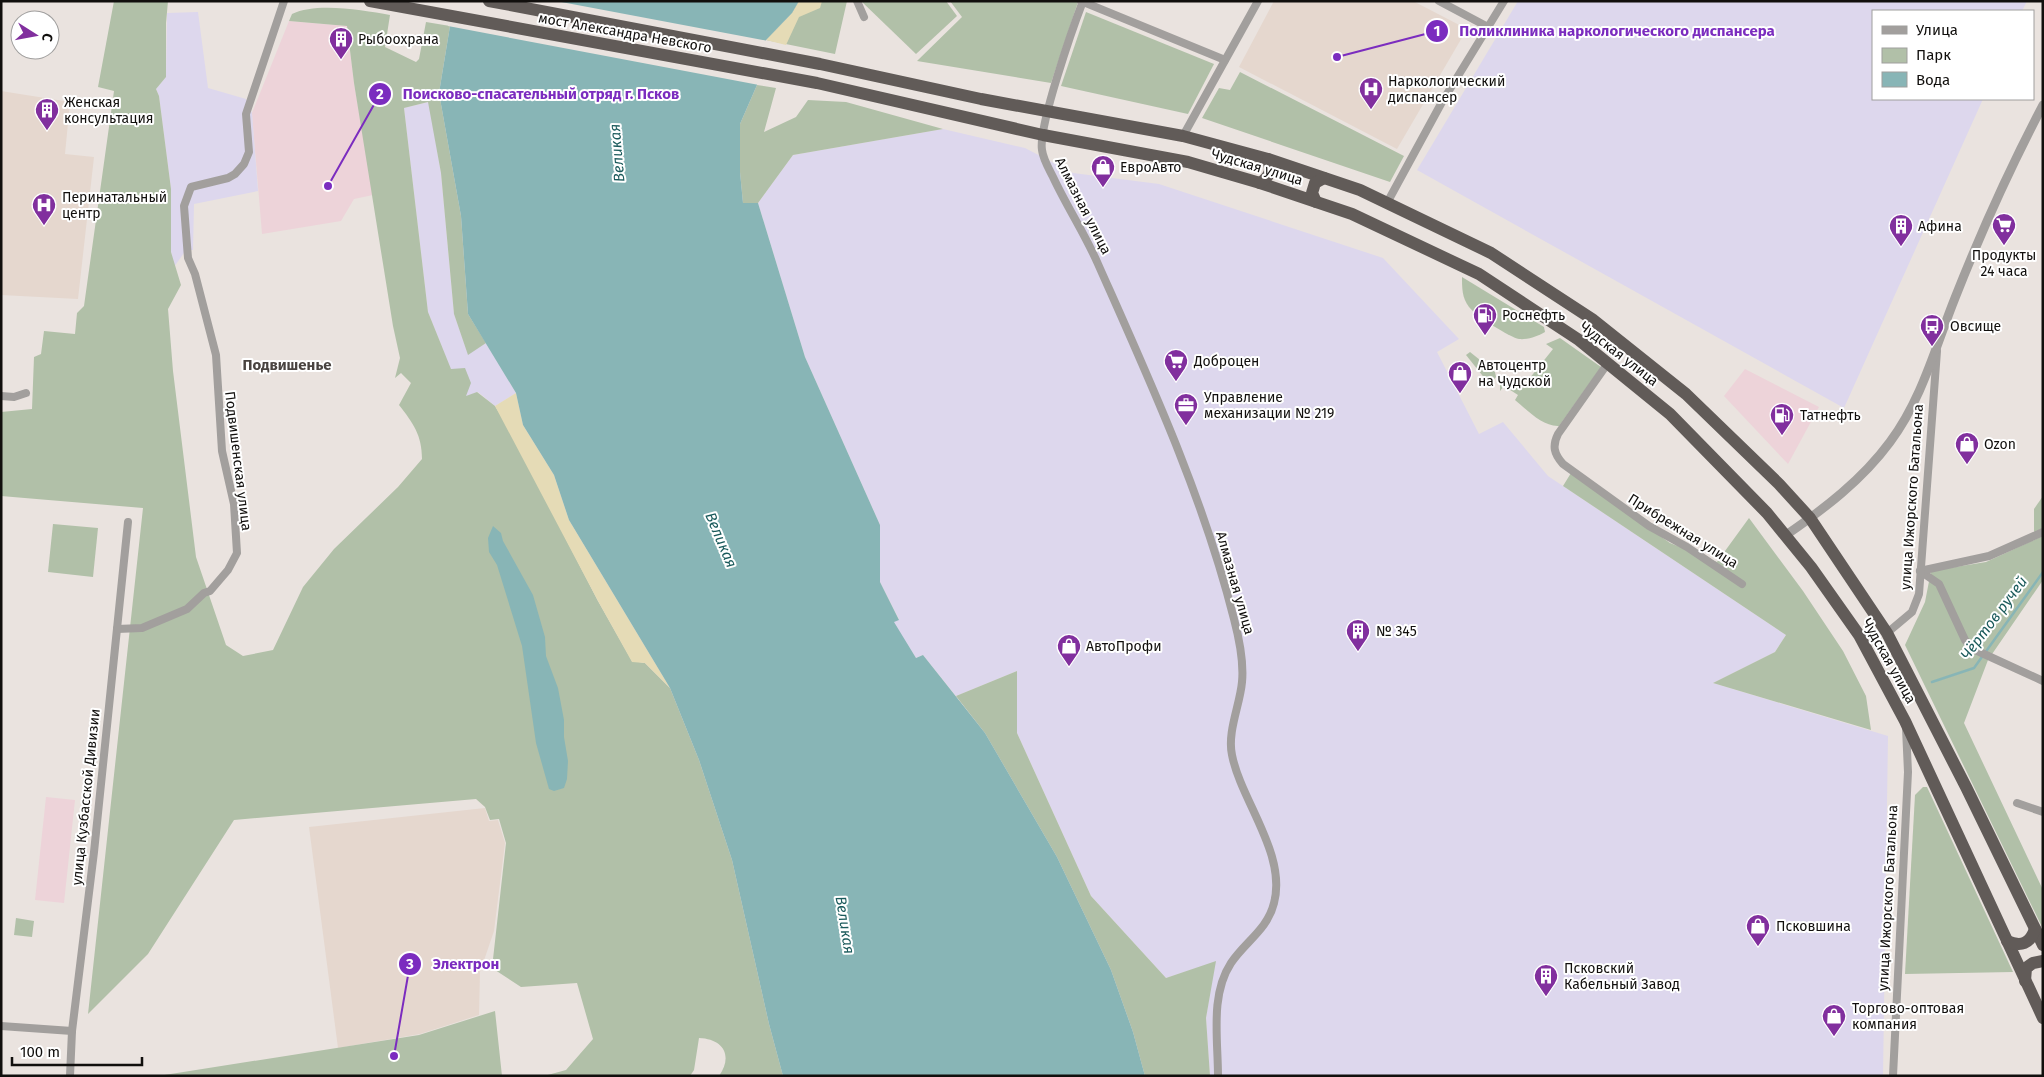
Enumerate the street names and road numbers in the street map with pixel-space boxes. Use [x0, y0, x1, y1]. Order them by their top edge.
street label: мост Александра Невского [537, 9, 713, 57]
street label: Чудская улица [1209, 145, 1305, 189]
street label: Алмазная улица [1051, 155, 1115, 257]
street label: Чудская улица [1576, 318, 1662, 390]
street label: Подвишенская улица [221, 390, 255, 532]
street label: улица Ижорского Батальона [1897, 403, 1927, 591]
street label: Прибрежная улица [1625, 490, 1741, 572]
street label: Алмазная улица [1212, 529, 1258, 637]
street label: Чудская улица [1859, 615, 1919, 707]
street label: улица Кузбасской Дивизии [68, 708, 104, 886]
street label: улица Ижорского Батальона [1875, 804, 1901, 992]

